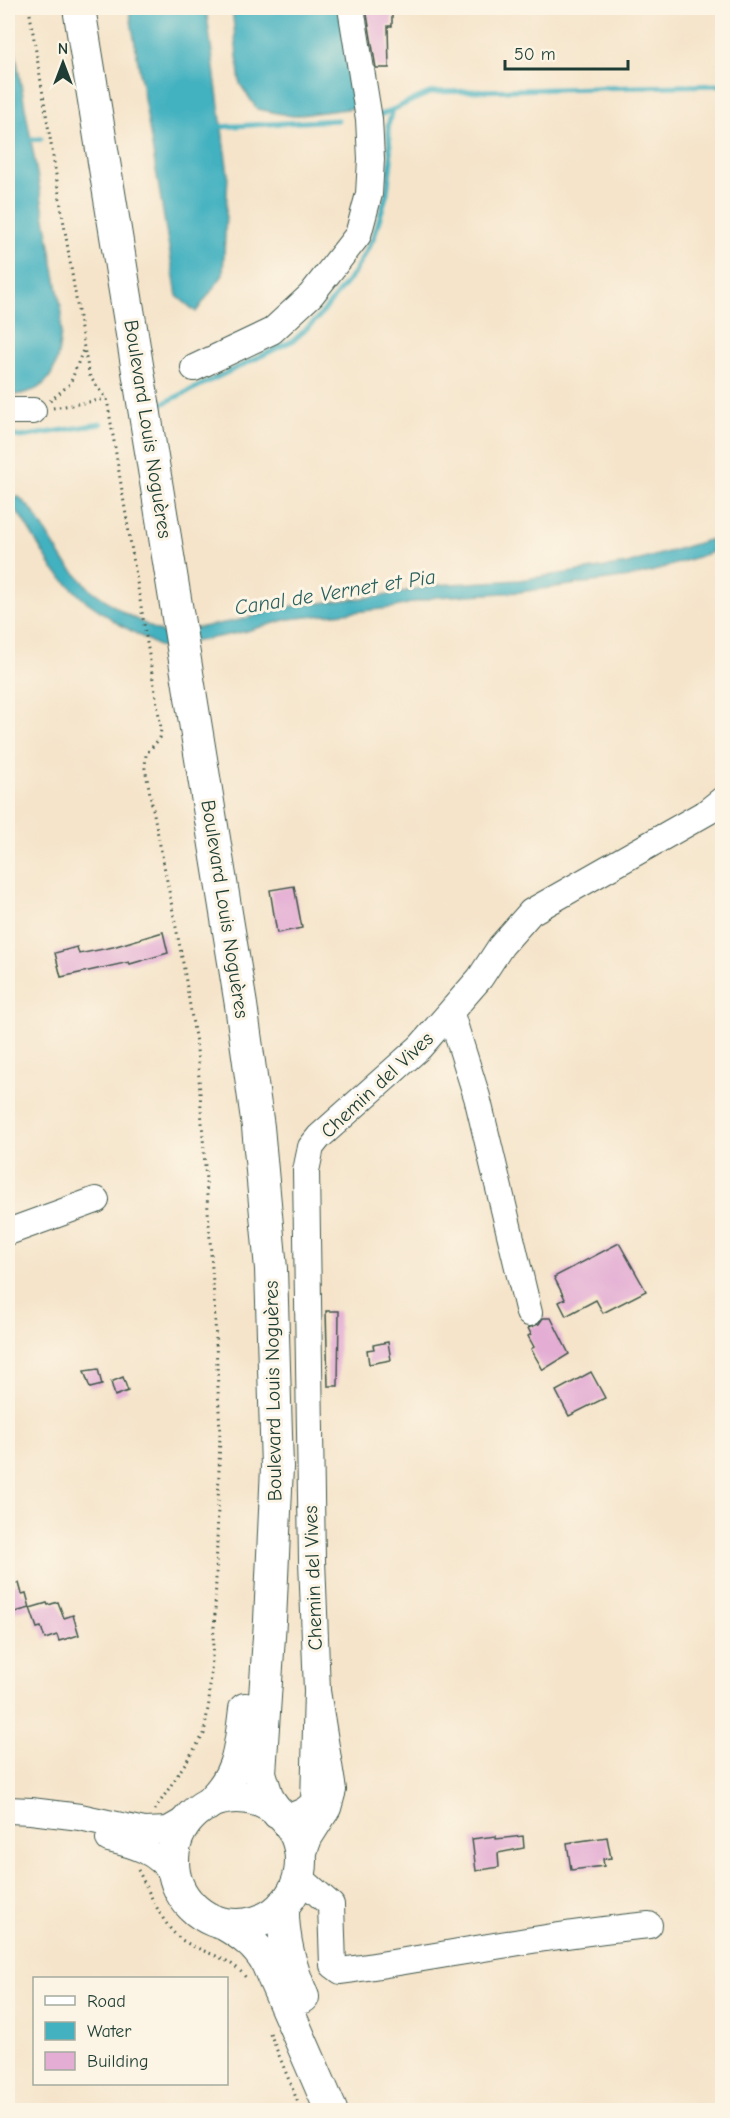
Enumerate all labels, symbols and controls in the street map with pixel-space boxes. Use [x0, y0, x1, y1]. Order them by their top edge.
north arrow [33, 33, 93, 93]
scale bar [505, 33, 628, 71]
text: N [58, 40, 68, 58]
text: 50 m [514, 44, 556, 65]
street label: Boulevard Louis Noguères [119, 318, 177, 540]
water label: Canal de Vernet et Pia [233, 564, 437, 620]
street label: Boulevard Louis Noguères [196, 798, 254, 1020]
street label: Chemin del Vives [316, 1027, 438, 1143]
street label: Boulevard Louis Noguères [260, 1280, 286, 1502]
street label: Chemin del Vives [299, 1505, 327, 1651]
legend [33, 1977, 228, 2085]
text: Road [87, 1991, 126, 2012]
text: Water [87, 2021, 132, 2042]
text: Building [87, 2051, 149, 2072]

